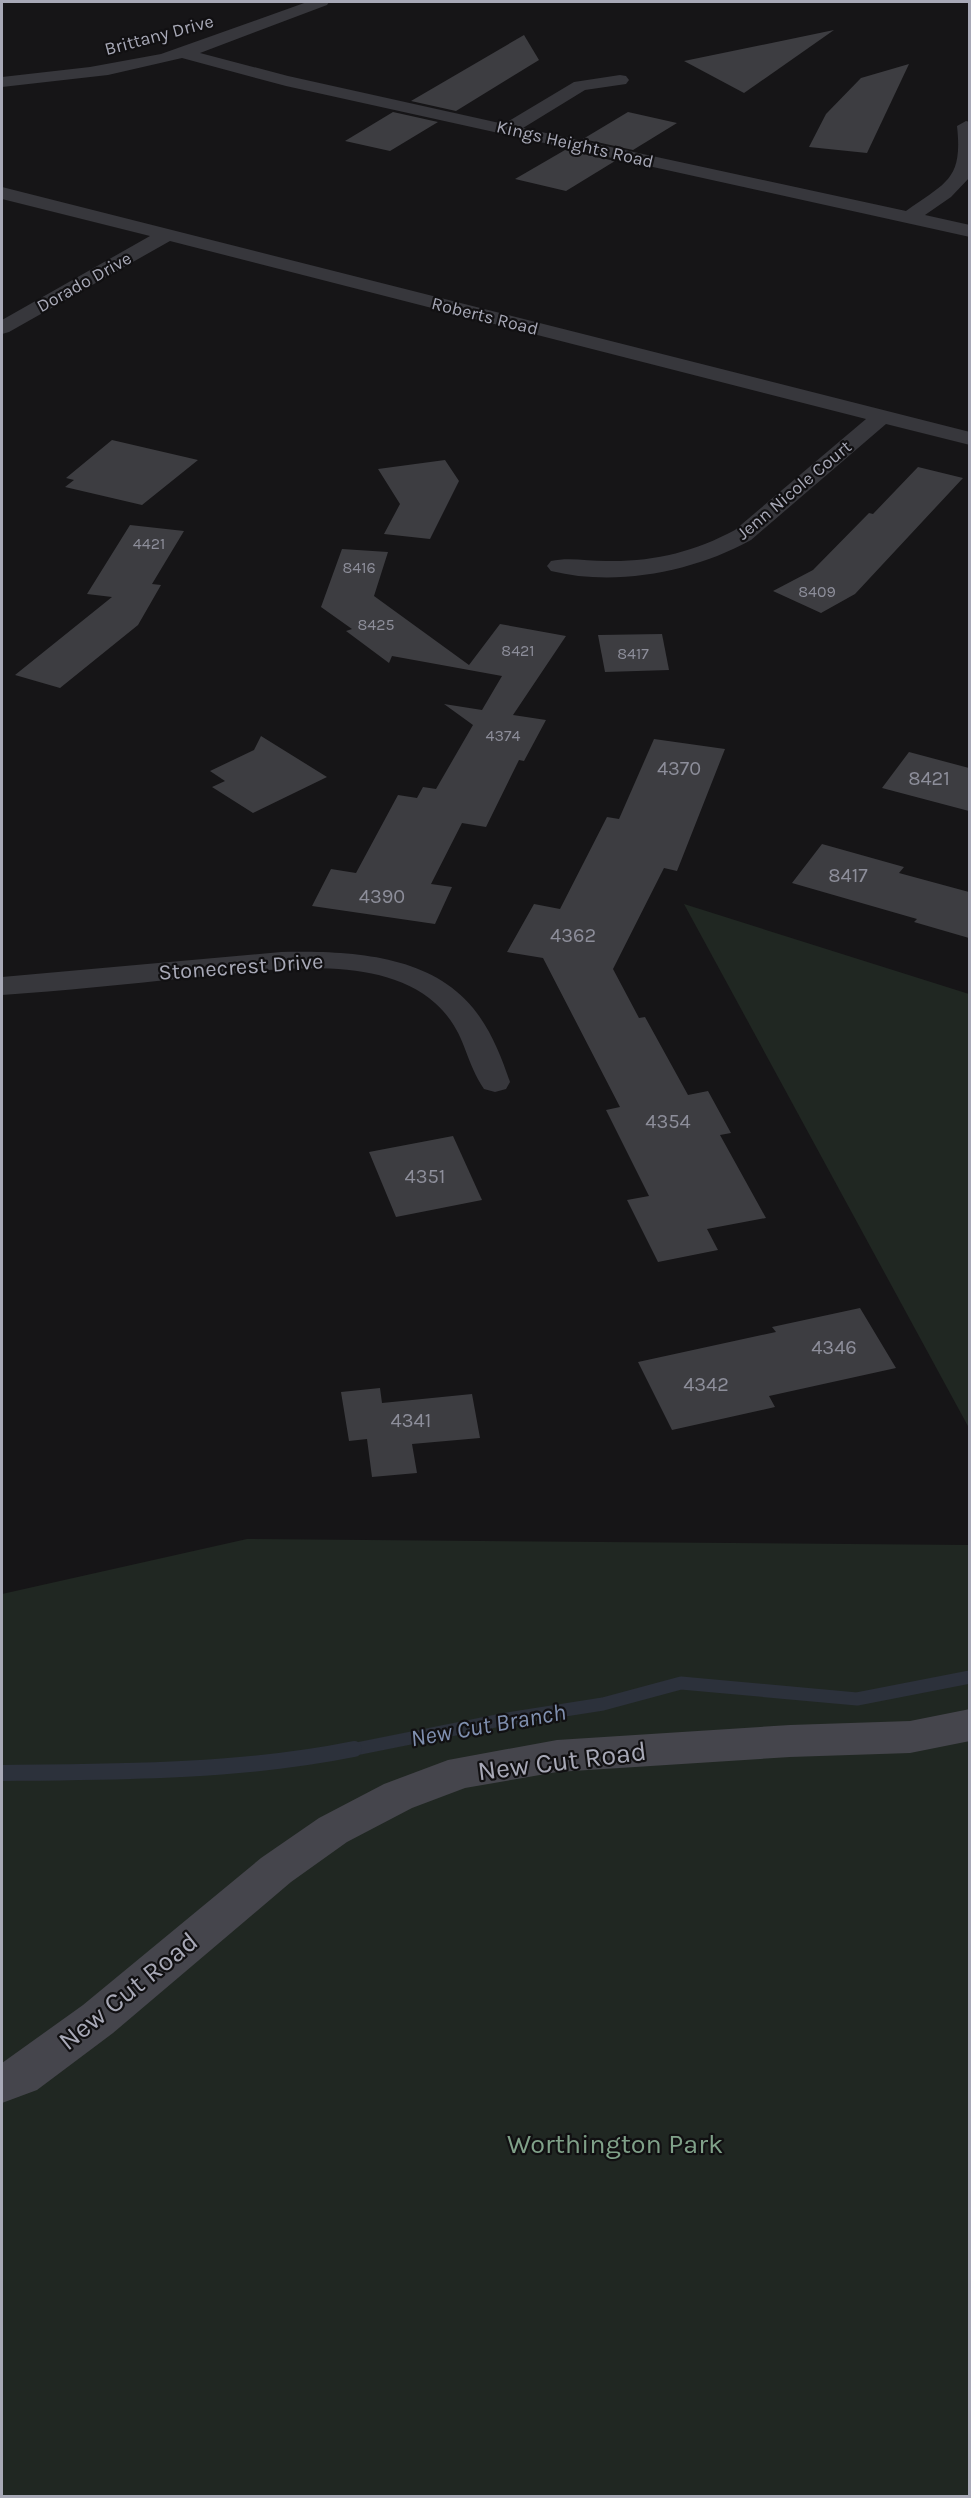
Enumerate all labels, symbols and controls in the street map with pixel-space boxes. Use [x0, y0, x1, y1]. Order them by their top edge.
street label: Brittany Drive [102, 10, 216, 60]
street label: Kings Heights Road [494, 115, 656, 173]
street label: Dorado Drive [33, 247, 135, 317]
street label: Roberts Road [429, 292, 541, 340]
street label: Jenn Nicole Court [732, 435, 856, 544]
house number: 4421 [133, 534, 165, 553]
house number: 8416 [342, 558, 376, 577]
house number: 8409 [798, 582, 836, 601]
house number: 8425 [357, 615, 395, 634]
house number: 8421 [501, 641, 535, 660]
house number: 8417 [617, 644, 649, 663]
house number: 4374 [486, 726, 520, 745]
house number: 4370 [657, 757, 701, 780]
house number: 8421 [908, 767, 950, 790]
house number: 8417 [828, 864, 868, 887]
house number: 4390 [359, 885, 405, 908]
house number: 4362 [550, 924, 596, 947]
street label: Stonecrest Drive [158, 948, 324, 986]
house number: 4354 [645, 1110, 691, 1133]
house number: 4351 [405, 1165, 445, 1188]
house number: 4346 [811, 1336, 857, 1359]
house number: 4342 [683, 1373, 729, 1396]
house number: 4341 [391, 1409, 431, 1432]
water label: New Cut Branch [408, 1698, 568, 1752]
street label: New Cut Road [476, 1735, 648, 1787]
street label: New Cut Road [52, 1925, 204, 2057]
park label: Worthington Park [507, 2128, 723, 2160]

